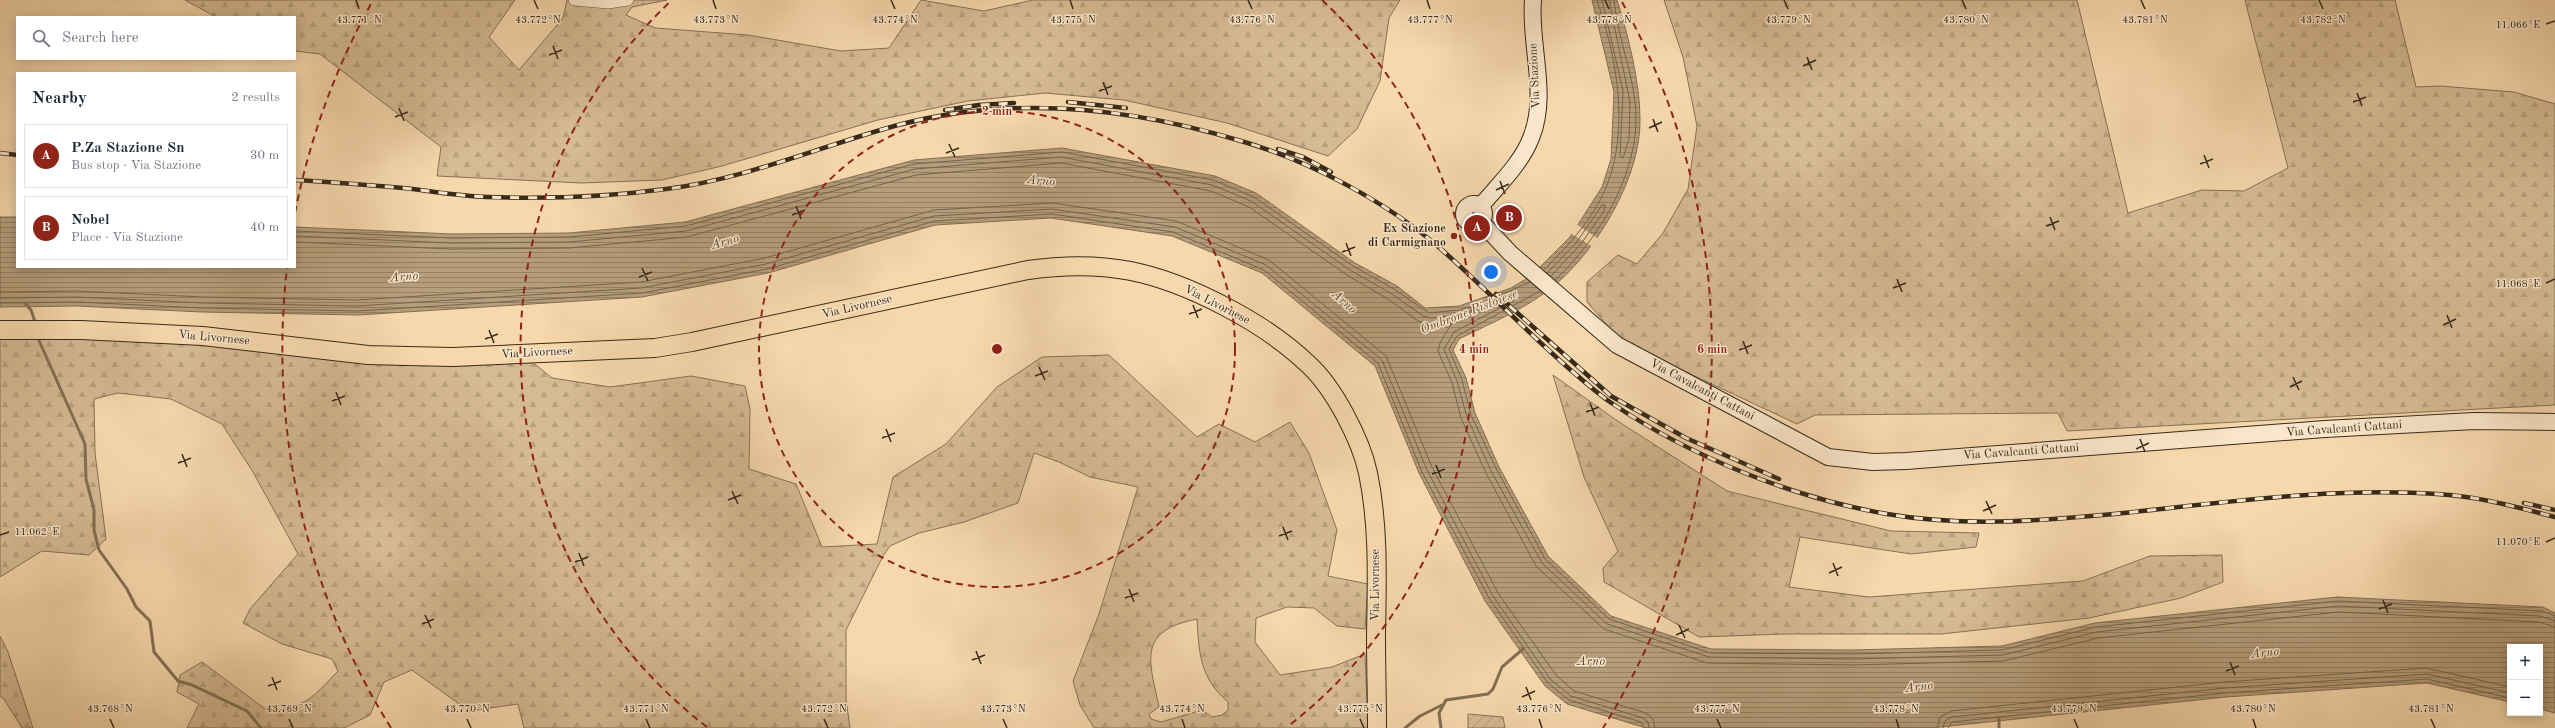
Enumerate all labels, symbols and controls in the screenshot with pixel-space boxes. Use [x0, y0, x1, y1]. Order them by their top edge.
text: 43.771°N [336, 15, 382, 25]
text: 43.772°N [515, 15, 561, 25]
text: 43.773°N [693, 15, 739, 25]
text: 43.774°N [872, 15, 918, 25]
text: 43.775°N [1050, 15, 1096, 25]
text: 43.776°N [1229, 15, 1275, 25]
text: 43.777°N [1407, 15, 1453, 25]
text: 43.778°N [1586, 15, 1632, 25]
text: 43.779°N [1765, 15, 1811, 25]
text: 43.780°N [1943, 15, 1989, 25]
text: 43.781°N [2122, 15, 2168, 25]
text: 43.782°N [2300, 15, 2346, 25]
search box [16, 16, 296, 60]
text: 11.066°E [2496, 20, 2540, 30]
icon: search [30, 27, 52, 49]
text: Search here [62, 31, 139, 46]
street label: Via Stazione [1527, 43, 1543, 109]
text: Nearby [32, 90, 87, 107]
text: 2 results [231, 91, 280, 104]
text: 2 min [982, 106, 1012, 118]
text: P.Za Stazione Sn [71, 141, 185, 156]
text: A [41, 149, 51, 162]
text: 30 m [250, 149, 279, 162]
text: Bus stop · Via Stazione [71, 159, 201, 172]
water label: Arno [1025, 173, 1056, 189]
pin: B [1496, 203, 1522, 233]
text: Nobel [71, 213, 110, 228]
pin: A [1464, 213, 1490, 243]
text: B [41, 221, 51, 234]
text: 40 m [250, 221, 279, 234]
place label: Ex Stazione di Carmignano [1368, 223, 1446, 249]
text: Place · Via Stazione [71, 231, 183, 244]
marker: Ex Stazione di Carmignano [1449, 231, 1459, 241]
water label: Arno [709, 232, 740, 252]
your location [1481, 262, 1501, 282]
water label: Arno [388, 270, 419, 285]
text: 11.068°E [2496, 279, 2540, 289]
street label: Via Livornese [1182, 283, 1252, 327]
water label: Arno [1328, 287, 1359, 316]
water label: Ombrone Pistoiese [1419, 287, 1519, 337]
street label: Via Livornese [821, 293, 894, 321]
street label: Via Livornese [178, 329, 251, 347]
centre of rings [990, 342, 1004, 356]
text: 4 min [1459, 344, 1489, 356]
text: 6 min [1697, 344, 1727, 356]
street label: Via Livornese [501, 345, 574, 361]
street label: Via Cavalcanti Cattani [1648, 357, 1756, 423]
street label: Via Cavalcanti Cattani [2285, 419, 2403, 439]
street label: Via Cavalcanti Cattani [1962, 442, 2080, 462]
text: 11.062°E [15, 527, 59, 537]
text: 11.070°E [2496, 537, 2540, 547]
street label: Via Livornese [1370, 549, 1382, 621]
map controls [2507, 644, 2543, 716]
button: + [2507, 644, 2543, 680]
water label: Arno [2249, 645, 2280, 661]
water label: Arno [1576, 655, 1605, 668]
water label: Arno [1903, 679, 1934, 695]
button: − [2507, 680, 2543, 716]
text: 43.768°N [87, 704, 133, 714]
text: 43.769°N [266, 704, 312, 714]
text: 43.770°N [444, 704, 490, 714]
text: 43.771°N [623, 704, 669, 714]
text: 43.772°N [801, 704, 847, 714]
text: 43.773°N [980, 704, 1026, 714]
text: 43.774°N [1159, 704, 1205, 714]
text: 43.775°N [1337, 704, 1383, 714]
text: 43.776°N [1516, 704, 1562, 714]
text: 43.777°N [1694, 704, 1740, 714]
text: 43.778°N [1873, 704, 1919, 714]
text: 43.779°N [2051, 704, 2097, 714]
text: 43.780°N [2230, 704, 2276, 714]
text: 43.781°N [2408, 704, 2454, 714]

